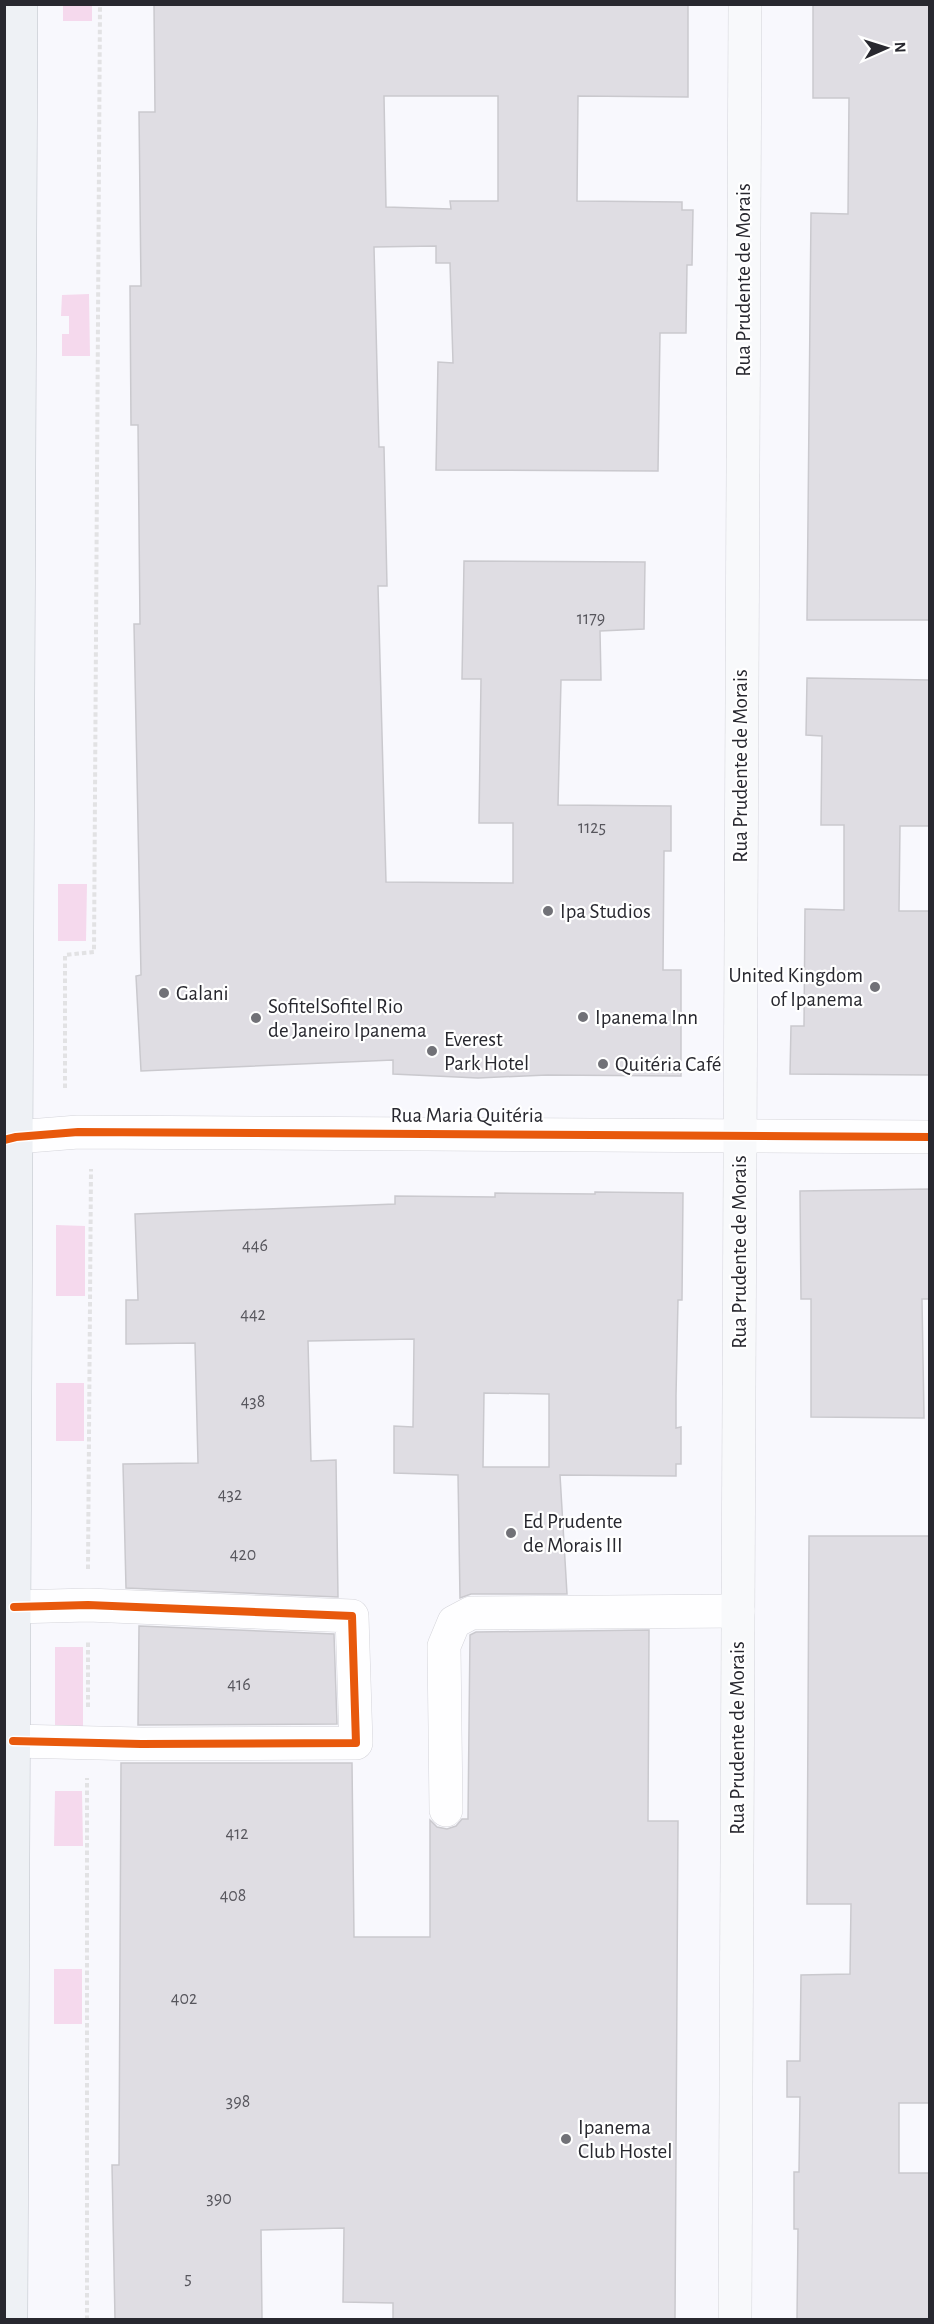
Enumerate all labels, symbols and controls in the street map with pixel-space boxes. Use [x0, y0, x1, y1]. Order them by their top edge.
north arrow [856, 18, 916, 78]
text: N [892, 41, 908, 53]
street label: Rua Prudente de Morais [733, 183, 754, 377]
house number: 1179 [577, 610, 605, 628]
street label: Rua Prudente de Morais [730, 669, 751, 863]
house number: 1125 [578, 819, 606, 837]
place label: Ipa Studios [560, 901, 651, 922]
marker: Ipa Studios [541, 904, 555, 918]
place label: United Kingdom of Ipanema [729, 965, 863, 1010]
marker: United Kingdom of Ipanema [868, 980, 882, 994]
place label: Galani [176, 983, 229, 1004]
marker: Galani [157, 986, 171, 1000]
place label: SofitelSofitel Rio de Janeiro Ipanema [268, 996, 427, 1041]
place label: Ipanema Inn [595, 1007, 698, 1028]
marker: Ipanema Inn [576, 1010, 590, 1024]
marker: SofitelSofitel Rio de Janeiro Ipanema [249, 1011, 263, 1025]
place label: Everest Park Hotel [444, 1029, 529, 1074]
marker: Everest Park Hotel [425, 1044, 439, 1058]
place label: Quitéria Café [615, 1054, 721, 1075]
marker: Quitéria Café [596, 1057, 610, 1071]
street label: Rua Maria Quitéria [391, 1105, 544, 1126]
street label: Rua Prudente de Morais [729, 1155, 750, 1349]
house number: 446 [242, 1237, 268, 1255]
house number: 442 [240, 1306, 266, 1324]
house number: 438 [241, 1393, 265, 1411]
house number: 432 [218, 1486, 242, 1504]
place label: Ed Prudente de Morais III [523, 1511, 623, 1556]
marker: Ed Prudente de Morais III [504, 1526, 518, 1540]
house number: 420 [230, 1546, 256, 1564]
street label: Rua Prudente de Morais [727, 1641, 748, 1835]
house number: 416 [227, 1676, 251, 1694]
house number: 412 [225, 1825, 249, 1843]
house number: 408 [220, 1887, 246, 1905]
house number: 402 [171, 1990, 197, 2008]
house number: 398 [226, 2093, 250, 2111]
place label: Ipanema Club Hostel [578, 2117, 672, 2162]
marker: Ipanema Club Hostel [559, 2132, 573, 2146]
house number: 390 [206, 2190, 232, 2208]
house number: 5 [184, 2270, 192, 2288]

